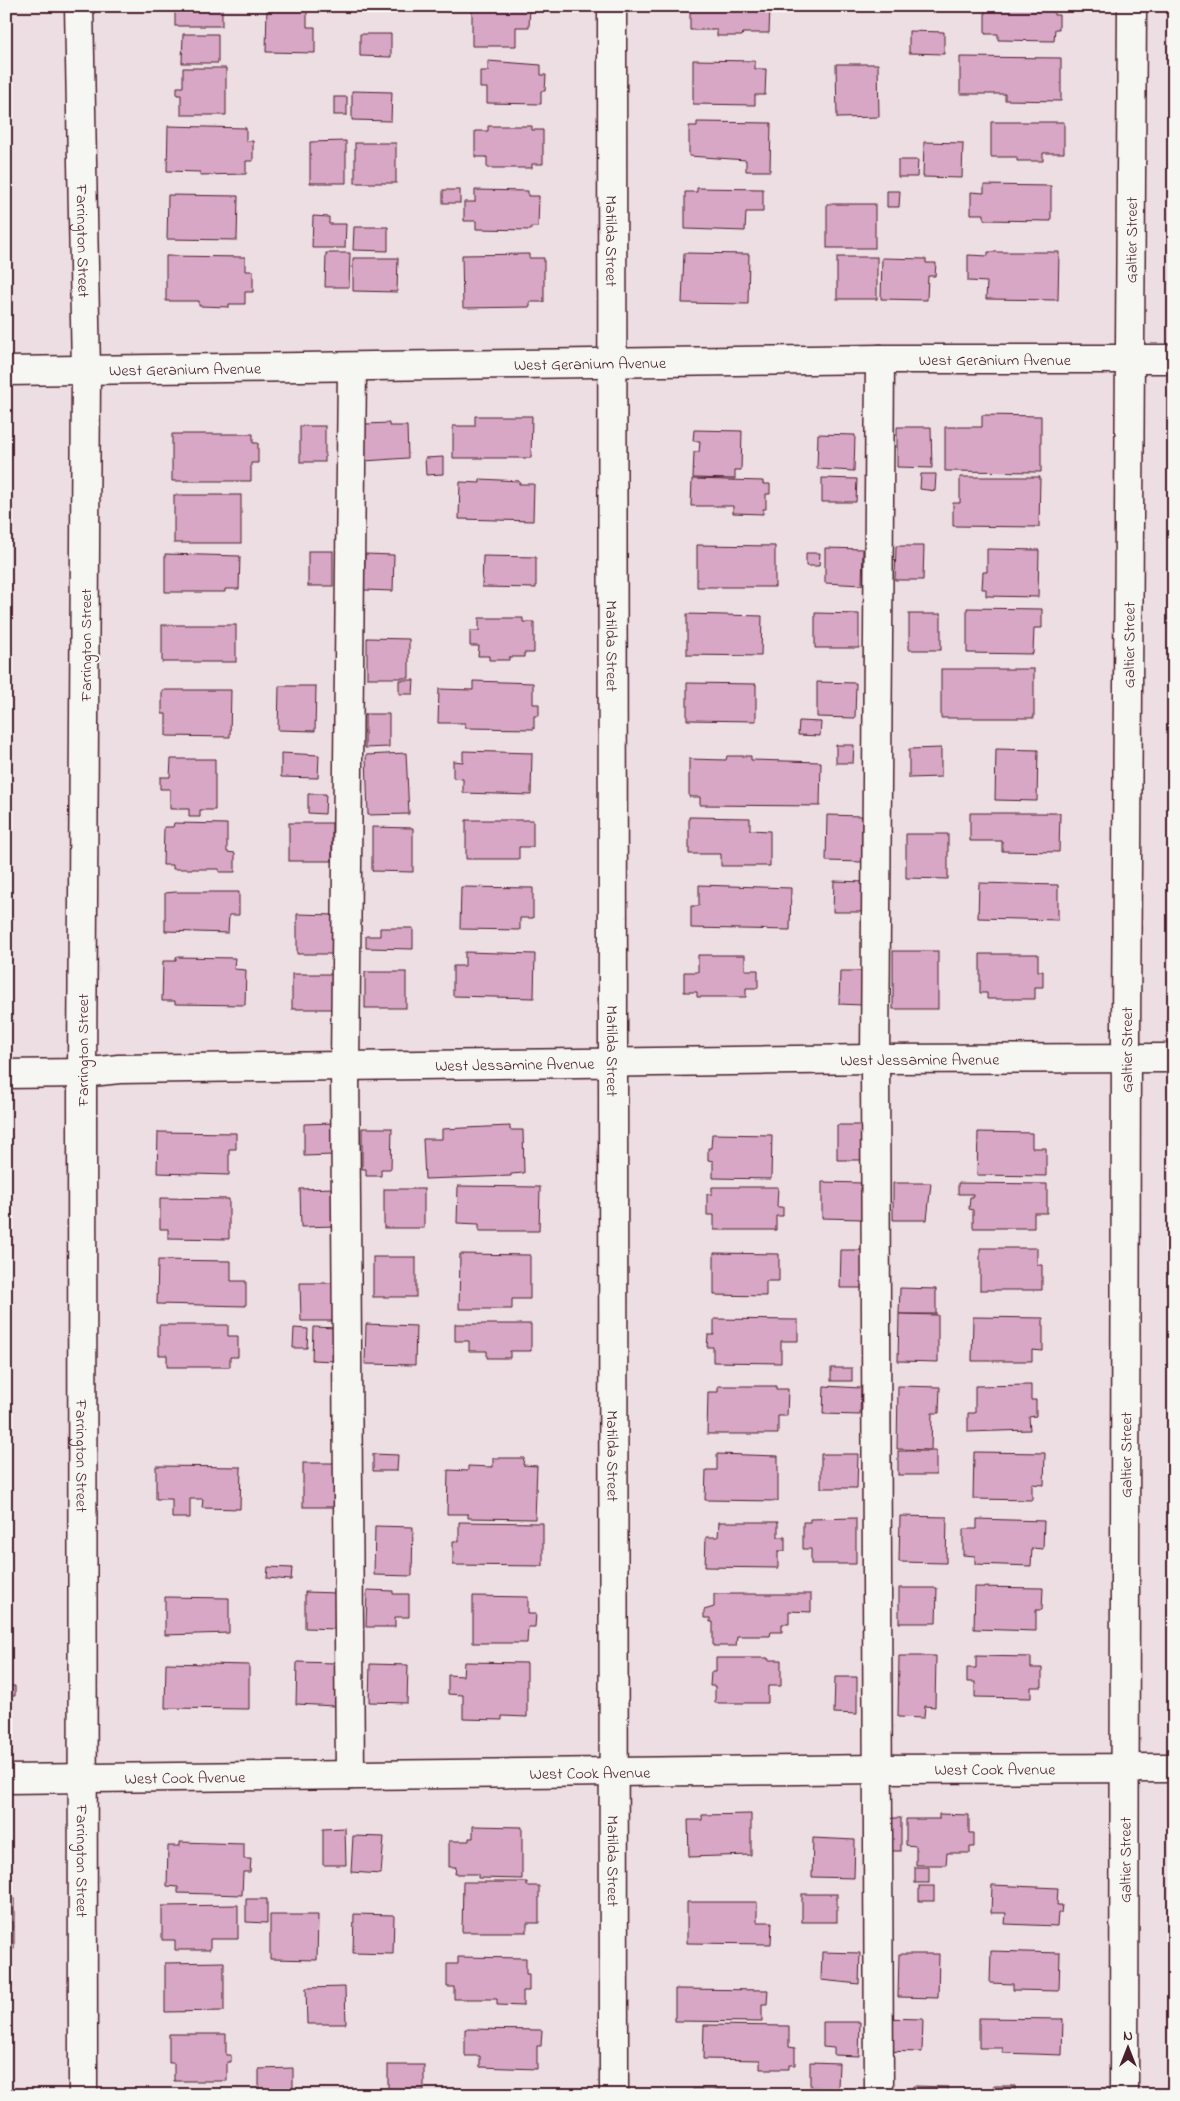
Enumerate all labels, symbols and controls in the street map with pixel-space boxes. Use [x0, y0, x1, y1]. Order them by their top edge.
street label: Farrington Street [68, 183, 95, 298]
street label: Matilda Street [598, 195, 622, 287]
street label: Galtier Street [1120, 196, 1145, 283]
street label: West Geranium Avenue [919, 349, 1072, 373]
street label: West Geranium Avenue [514, 352, 667, 378]
street label: West Geranium Avenue [109, 357, 262, 384]
street label: Farrington Street [75, 588, 99, 702]
street label: Matilda Street [599, 600, 623, 692]
street label: Galtier Street [1118, 601, 1143, 688]
street label: Farrington Street [72, 993, 96, 1107]
street label: Matilda Street [599, 1005, 623, 1097]
street label: Galtier Street [1116, 1006, 1140, 1093]
street label: West Jessamine Avenue [840, 1049, 1000, 1073]
street label: West Jessamine Avenue [435, 1053, 595, 1079]
street label: Farrington Street [68, 1398, 92, 1513]
street label: Matilda Street [599, 1410, 623, 1502]
street label: Galtier Street [1115, 1411, 1139, 1498]
street label: West Cook Avenue [934, 1758, 1056, 1783]
street label: West Cook Avenue [529, 1762, 651, 1787]
street label: West Cook Avenue [124, 1766, 246, 1792]
street label: Farrington Street [69, 1803, 93, 1918]
street label: Matilda Street [600, 1815, 624, 1907]
street label: Galtier Street [1114, 1816, 1139, 1903]
north arrow [1102, 2024, 1152, 2074]
text: N [1123, 2026, 1133, 2047]

